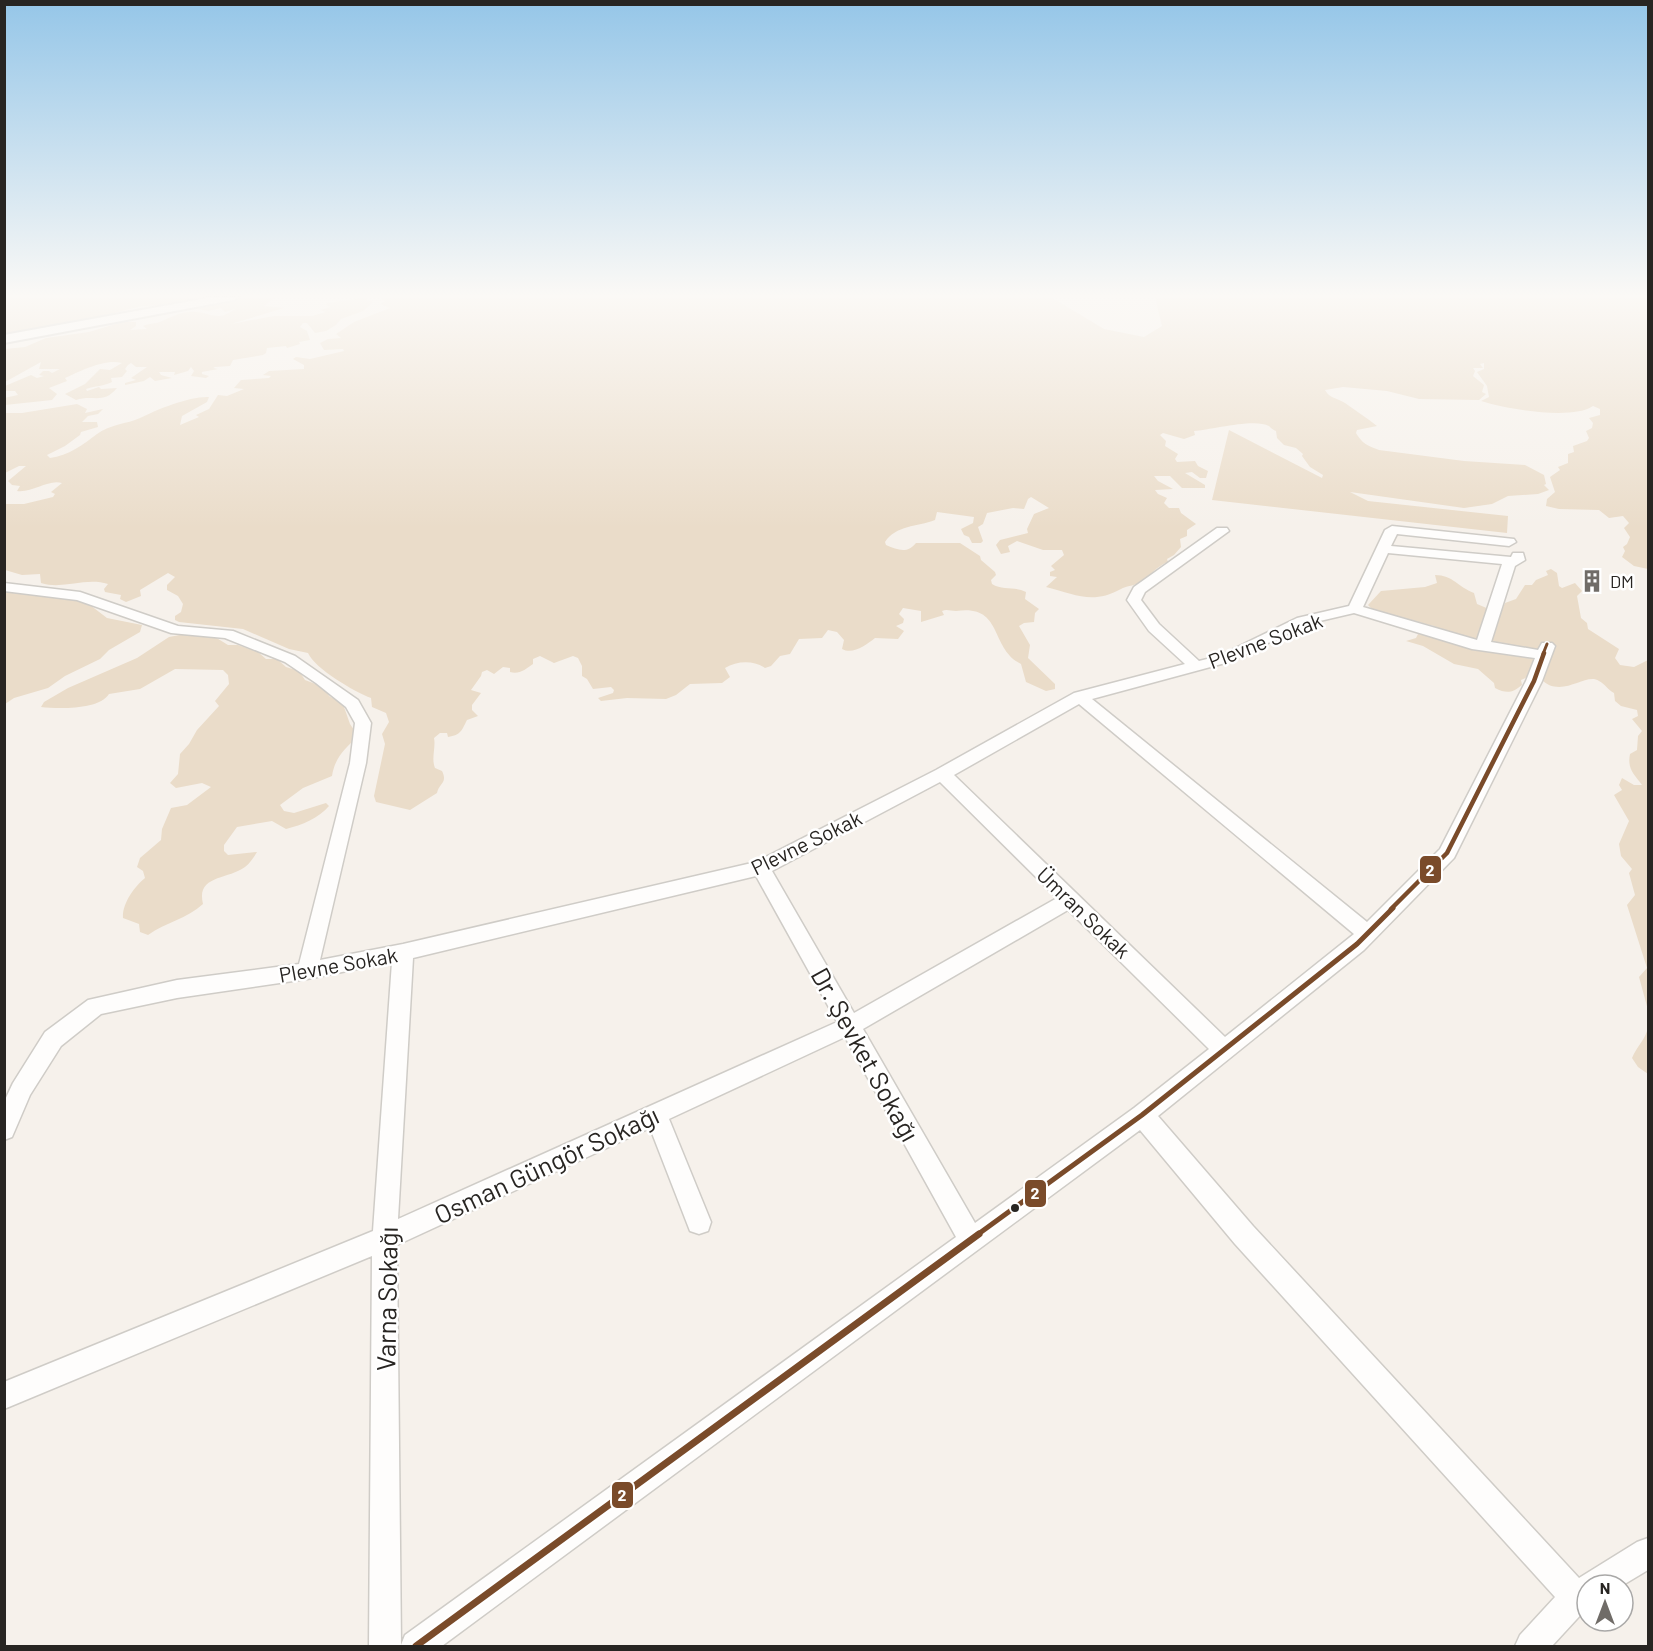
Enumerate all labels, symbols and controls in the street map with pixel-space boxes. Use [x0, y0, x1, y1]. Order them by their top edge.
building icon: DM [1579, 568, 1605, 594]
place label: DM [1610, 570, 1634, 592]
street label: Plevne Sokak [1204, 607, 1326, 673]
street label: Plevne Sokak [747, 804, 865, 880]
line badge: 2 [1419, 855, 1442, 884]
text: 2 [1426, 860, 1435, 879]
street label: Ümran Sokak [1032, 861, 1136, 963]
street label: Plevne Sokak [277, 941, 399, 987]
street label: Dr. Şevket Sokağı [805, 962, 927, 1146]
street label: Osman Güngör Sokağı [429, 1098, 663, 1230]
line badge: 2 [1024, 1179, 1047, 1208]
text: 2 [1031, 1183, 1040, 1202]
unlabelled marker [1009, 1202, 1021, 1214]
street label: Varna Sokağı [369, 1227, 403, 1371]
line badge: 2 [611, 1481, 634, 1509]
text: 2 [618, 1485, 627, 1504]
north arrow [1575, 1573, 1635, 1633]
text: N [1600, 1578, 1610, 1597]

